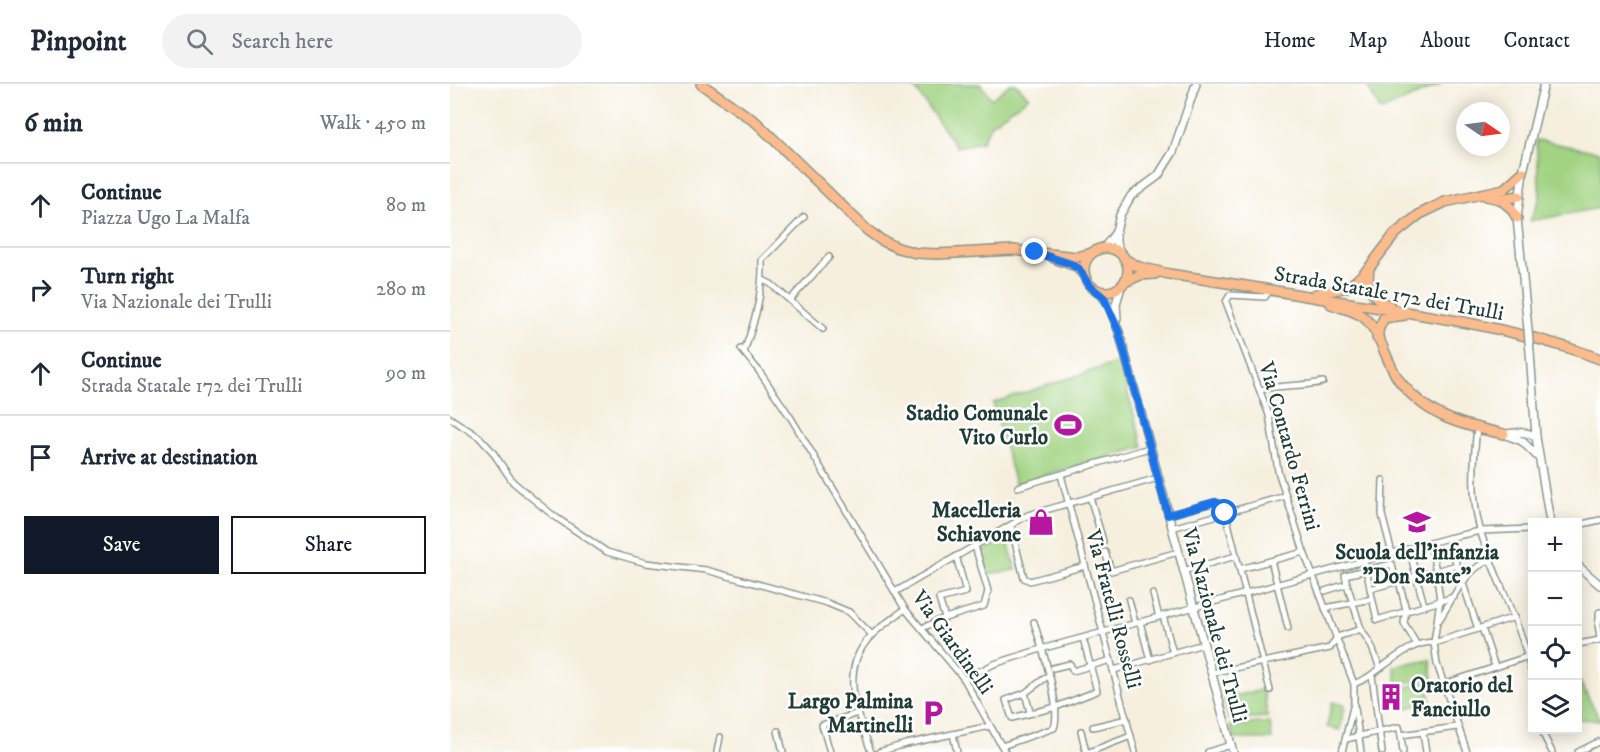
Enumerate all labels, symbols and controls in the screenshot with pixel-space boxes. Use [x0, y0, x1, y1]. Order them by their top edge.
search box [162, 14, 582, 68]
text: Pinpoint [30, 24, 126, 59]
icon: search [183, 25, 216, 58]
text: Search here [231, 28, 333, 55]
text: Home [1264, 28, 1316, 54]
text: Map [1349, 28, 1387, 54]
text: About [1420, 28, 1471, 54]
text: Contact [1504, 28, 1570, 54]
north arrow [1456, 102, 1510, 156]
text: 6 min [24, 107, 83, 140]
text: Walk · 450 m [320, 111, 426, 136]
text: Continue [81, 179, 162, 206]
icon: ahead [24, 189, 57, 222]
text: 80 m [386, 193, 426, 218]
text: Piazza Ugo La Malfa [81, 206, 250, 231]
route end [1021, 238, 1047, 264]
street label: Strada Statale 172 dei Trulli [1272, 261, 1506, 327]
text: Turn right [81, 263, 174, 290]
icon: right [24, 273, 57, 306]
text: 280 m [376, 277, 426, 302]
text: Via Nazionale dei Trulli [81, 290, 272, 315]
text: Continue [81, 347, 162, 374]
icon: ahead [24, 357, 57, 390]
street label: Via Contardo Ferrini [1252, 358, 1326, 534]
text: 90 m [386, 361, 426, 386]
text: Strada Statale 172 dei Trulli [81, 374, 302, 399]
place label: Stadio Comunale Vito Curlo [906, 401, 1048, 451]
sports icon: Stadio Comunale Vito Curlo [1053, 410, 1083, 440]
icon: arrive [24, 441, 57, 474]
text: Arrive at destination [81, 444, 258, 471]
place label: Macelleria Schiavone [932, 498, 1022, 548]
route start [1211, 499, 1237, 525]
shop icon: Macelleria Schiavone [1026, 507, 1056, 537]
school or university icon: Scuola dell'infanzia "Don Sante" [1402, 507, 1432, 537]
button: Save [24, 516, 219, 574]
button: Share [231, 516, 426, 574]
map controls [1528, 518, 1582, 734]
button: + [1528, 518, 1582, 572]
street label: Via Nazionale dei Trulli [1175, 524, 1253, 725]
street label: Via Fratelli Rosselli [1079, 526, 1147, 692]
place label: Scuola dell'infanzia "Don Sante" [1335, 540, 1500, 590]
button: − [1528, 572, 1582, 626]
street label: Via Giardinelli [905, 585, 999, 700]
button: locate [1528, 626, 1582, 680]
place label: Oratorio del Fanciullo [1411, 673, 1514, 723]
button: layers [1528, 680, 1582, 734]
building icon: Oratorio del Fanciullo [1376, 682, 1406, 712]
place label: Largo Palmina Martinelli [788, 689, 914, 739]
parking icon: Largo Palmina Martinelli [918, 698, 948, 728]

